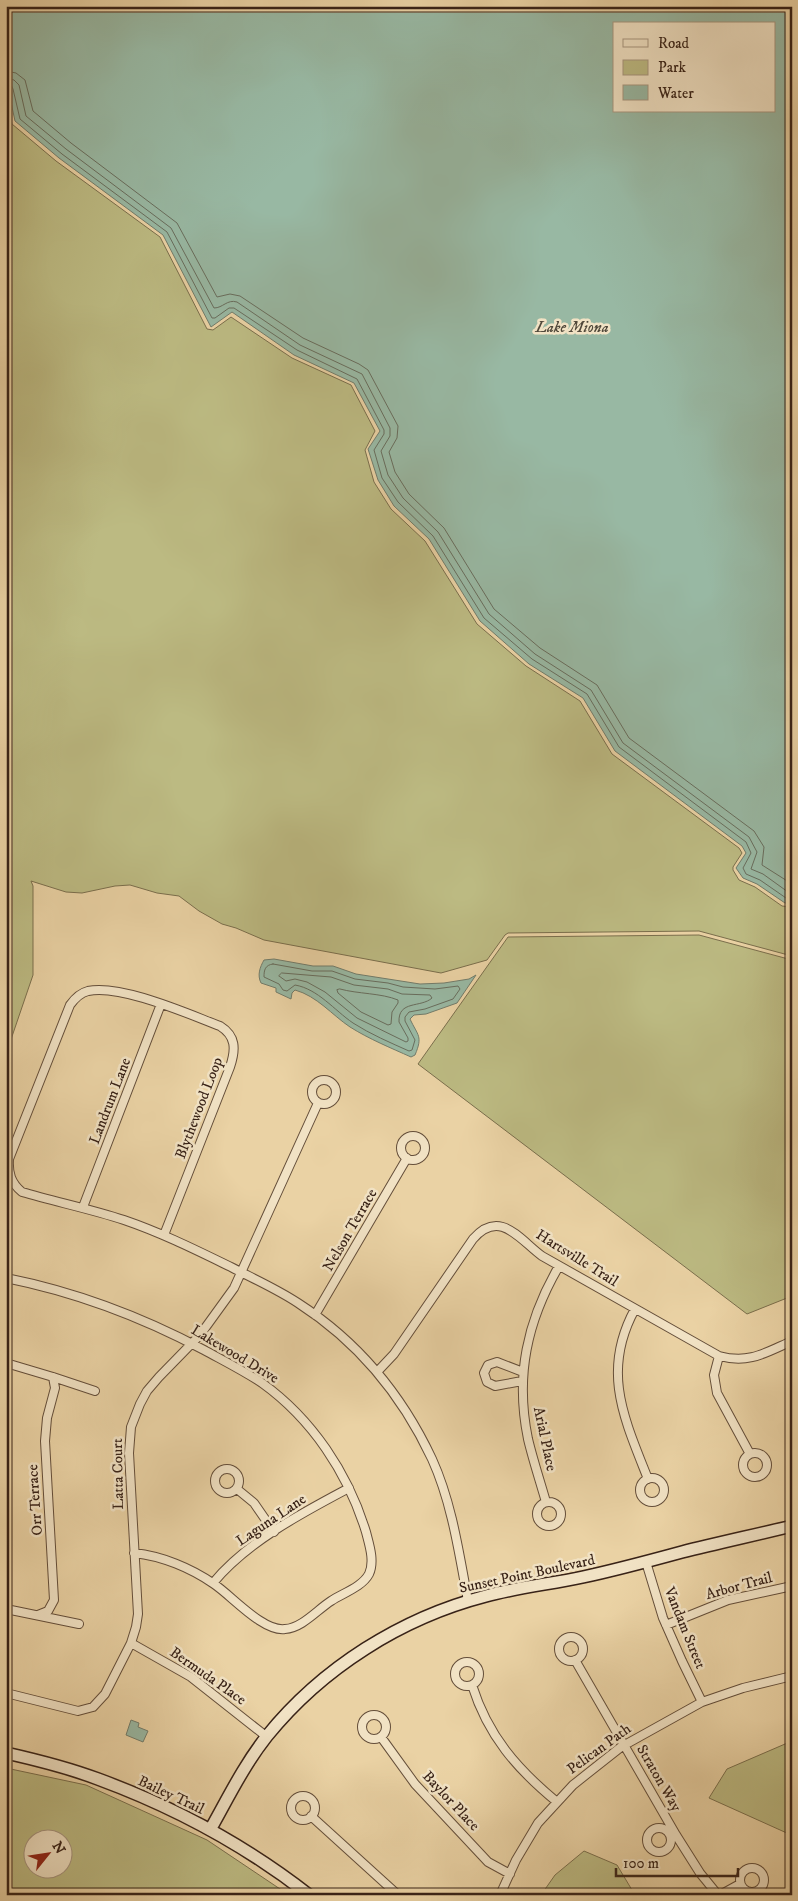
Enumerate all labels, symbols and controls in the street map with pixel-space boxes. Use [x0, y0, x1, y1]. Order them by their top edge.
legend [613, 22, 776, 112]
text: Road [658, 34, 690, 53]
text: Park [658, 58, 687, 77]
text: Water [657, 84, 694, 103]
water label: Lake Miona [534, 317, 609, 337]
street label: Blythewood Loop [171, 1054, 227, 1162]
street label: Landrum Lane [85, 1055, 135, 1147]
street label: Nelson Terrace [319, 1185, 381, 1275]
street label: Hartsville Trail [532, 1225, 622, 1291]
street label: Lakewood Drive [188, 1320, 282, 1388]
street label: Arial Place [529, 1405, 561, 1473]
street label: Latta Court [108, 1438, 128, 1510]
street label: Orr Terrace [23, 1464, 47, 1536]
street label: Laguna Lane [232, 1490, 310, 1550]
street label: Sunset Point Boulevard [457, 1550, 597, 1598]
street label: Arbor Trail [704, 1568, 775, 1604]
street label: Vandam Street [660, 1583, 710, 1672]
street label: Bermuda Place [166, 1643, 250, 1709]
street label: Pelican Path [563, 1719, 635, 1779]
street label: Straton Way [632, 1741, 686, 1816]
street label: Baylor Place [418, 1767, 484, 1835]
street label: Bailey Trail [135, 1771, 208, 1819]
north arrow [22, 1828, 72, 1878]
text: N [48, 1839, 69, 1858]
scale bar [616, 1846, 738, 1878]
text: 100 m [623, 1854, 659, 1873]

